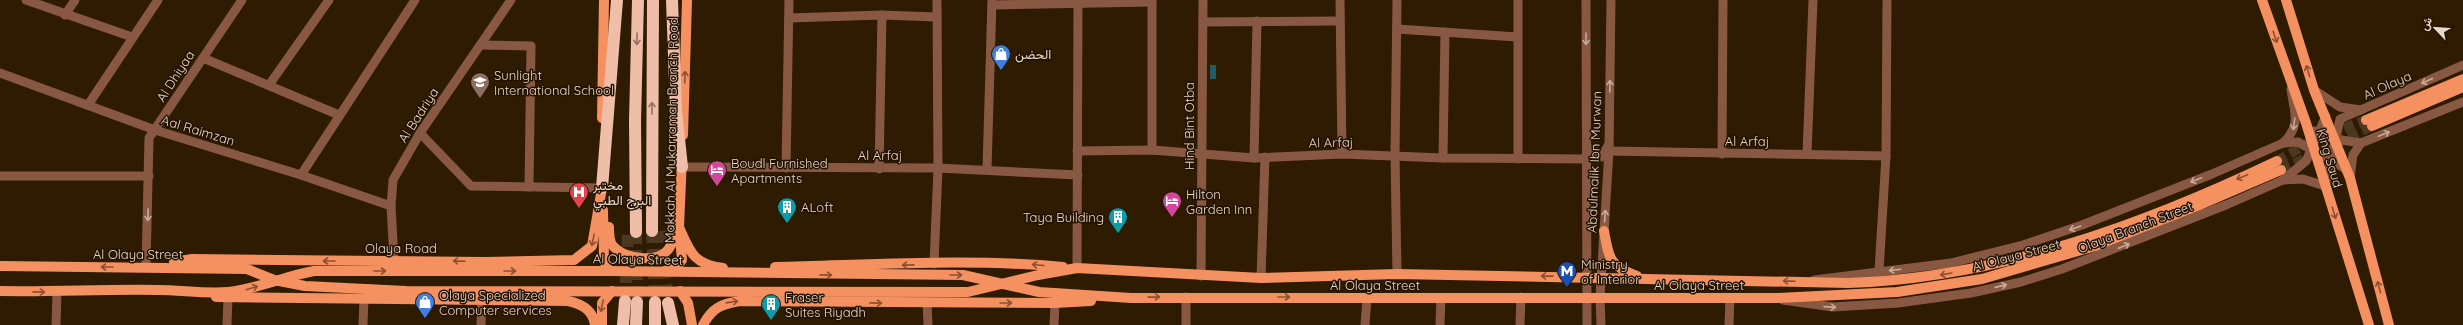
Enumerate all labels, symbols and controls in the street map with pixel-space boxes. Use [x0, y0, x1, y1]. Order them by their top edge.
north arrow [2415, 8, 2455, 48]
text: ش [2417, 15, 2435, 33]
street label: Makkah Al Mukarramah Branch Road [661, 17, 681, 243]
one-way arrow [2272, 30, 2280, 42]
one-way arrow [633, 32, 641, 45]
one-way arrow [1582, 32, 1590, 45]
shop icon: الحضن [990, 43, 1012, 71]
place label: الحضن [1015, 46, 1051, 63]
street label: Al Dhiyaa [153, 47, 197, 105]
one-way arrow [2304, 65, 2311, 78]
place label: Sunlight International School [494, 67, 614, 98]
street label: Al Olaya [2360, 67, 2414, 103]
school or university icon: Sunlight International School [469, 71, 491, 99]
one-way arrow [681, 71, 689, 84]
one-way arrow [2422, 78, 2434, 85]
one-way arrow [1606, 80, 1614, 93]
street label: Hind Bint Otba [1181, 82, 1197, 170]
street label: Al Badriya [394, 85, 442, 145]
street label: Abdulmalik Ibn Murwan [1584, 91, 1604, 233]
one-way arrow [648, 102, 656, 115]
street label: Aal Raimzan [159, 111, 237, 149]
one-way arrow [2290, 117, 2298, 130]
street label: King Saud [2313, 126, 2347, 190]
one-way arrow [2378, 129, 2390, 137]
street label: Al Arfaj [1725, 133, 1769, 149]
street label: Al Arfaj [1309, 134, 1353, 150]
street label: Al Arfaj [858, 147, 902, 163]
place label: Boudl Furnished Apartments [731, 155, 828, 186]
hotel icon: Boudl Furnished Apartments [706, 159, 728, 187]
one-way arrow [2236, 174, 2248, 182]
place label: مختبر البرج الطبي [592, 177, 651, 211]
one-way arrow [2191, 177, 2203, 185]
hospital icon: مختبر البرج الطبي [568, 181, 590, 209]
place label: Hilton Garden Inn [1186, 186, 1252, 217]
hotel icon: Hilton Garden Inn [1161, 190, 1183, 218]
building icon: ALoft [776, 196, 798, 224]
street label: Olaya Branch Street [2075, 198, 2195, 256]
place label: ALoft [801, 199, 833, 215]
building icon: Taya Building [1107, 206, 1129, 234]
one-way arrow [2331, 207, 2338, 220]
one-way arrow [144, 208, 151, 221]
place label: Taya Building [1023, 209, 1104, 225]
one-way arrow [1601, 210, 1608, 223]
one-way arrow [2070, 224, 2082, 232]
one-way arrow [588, 233, 596, 246]
street label: Al Olaya Street [1970, 236, 2062, 274]
street label: Olaya Road [365, 240, 437, 256]
one-way arrow [2117, 241, 2129, 249]
street label: Al Olaya Street [93, 246, 183, 262]
street label: Al Olaya Street [593, 250, 683, 268]
place label: Ministry of Interior [1581, 256, 1640, 287]
one-way arrow [323, 257, 336, 265]
one-way arrow [453, 258, 466, 265]
metro station icon: Ministry of Interior [1556, 260, 1578, 288]
one-way arrow [902, 261, 915, 268]
one-way arrow [1032, 261, 1045, 268]
one-way arrow [101, 263, 114, 271]
one-way arrow [1888, 266, 1901, 273]
one-way arrow [373, 267, 386, 275]
one-way arrow [503, 267, 516, 275]
one-way arrow [1940, 270, 1953, 278]
one-way arrow [819, 271, 832, 278]
one-way arrow [949, 271, 962, 279]
one-way arrow [1541, 272, 1554, 280]
street label: Al Olaya Street [1330, 277, 1420, 293]
street label: Al Olaya Street [1654, 277, 1744, 293]
one-way arrow [1783, 277, 1796, 284]
one-way arrow [2375, 281, 2382, 294]
one-way arrow [1994, 282, 2007, 290]
one-way arrow [246, 284, 259, 291]
place label: Olaya Specialized Computer services [439, 287, 552, 318]
one-way arrow [32, 288, 45, 296]
place label: Fraser Suites Riyadh [785, 289, 866, 320]
shop icon: Olaya Specialized Computer services [414, 291, 436, 319]
building icon: Fraser Suites Riyadh [760, 293, 782, 321]
one-way arrow [1277, 293, 1290, 301]
one-way arrow [1147, 294, 1160, 301]
one-way arrow [725, 298, 738, 306]
one-way arrow [869, 299, 882, 307]
one-way arrow [999, 299, 1012, 307]
one-way arrow [598, 300, 606, 313]
one-way arrow [1823, 303, 1836, 310]

